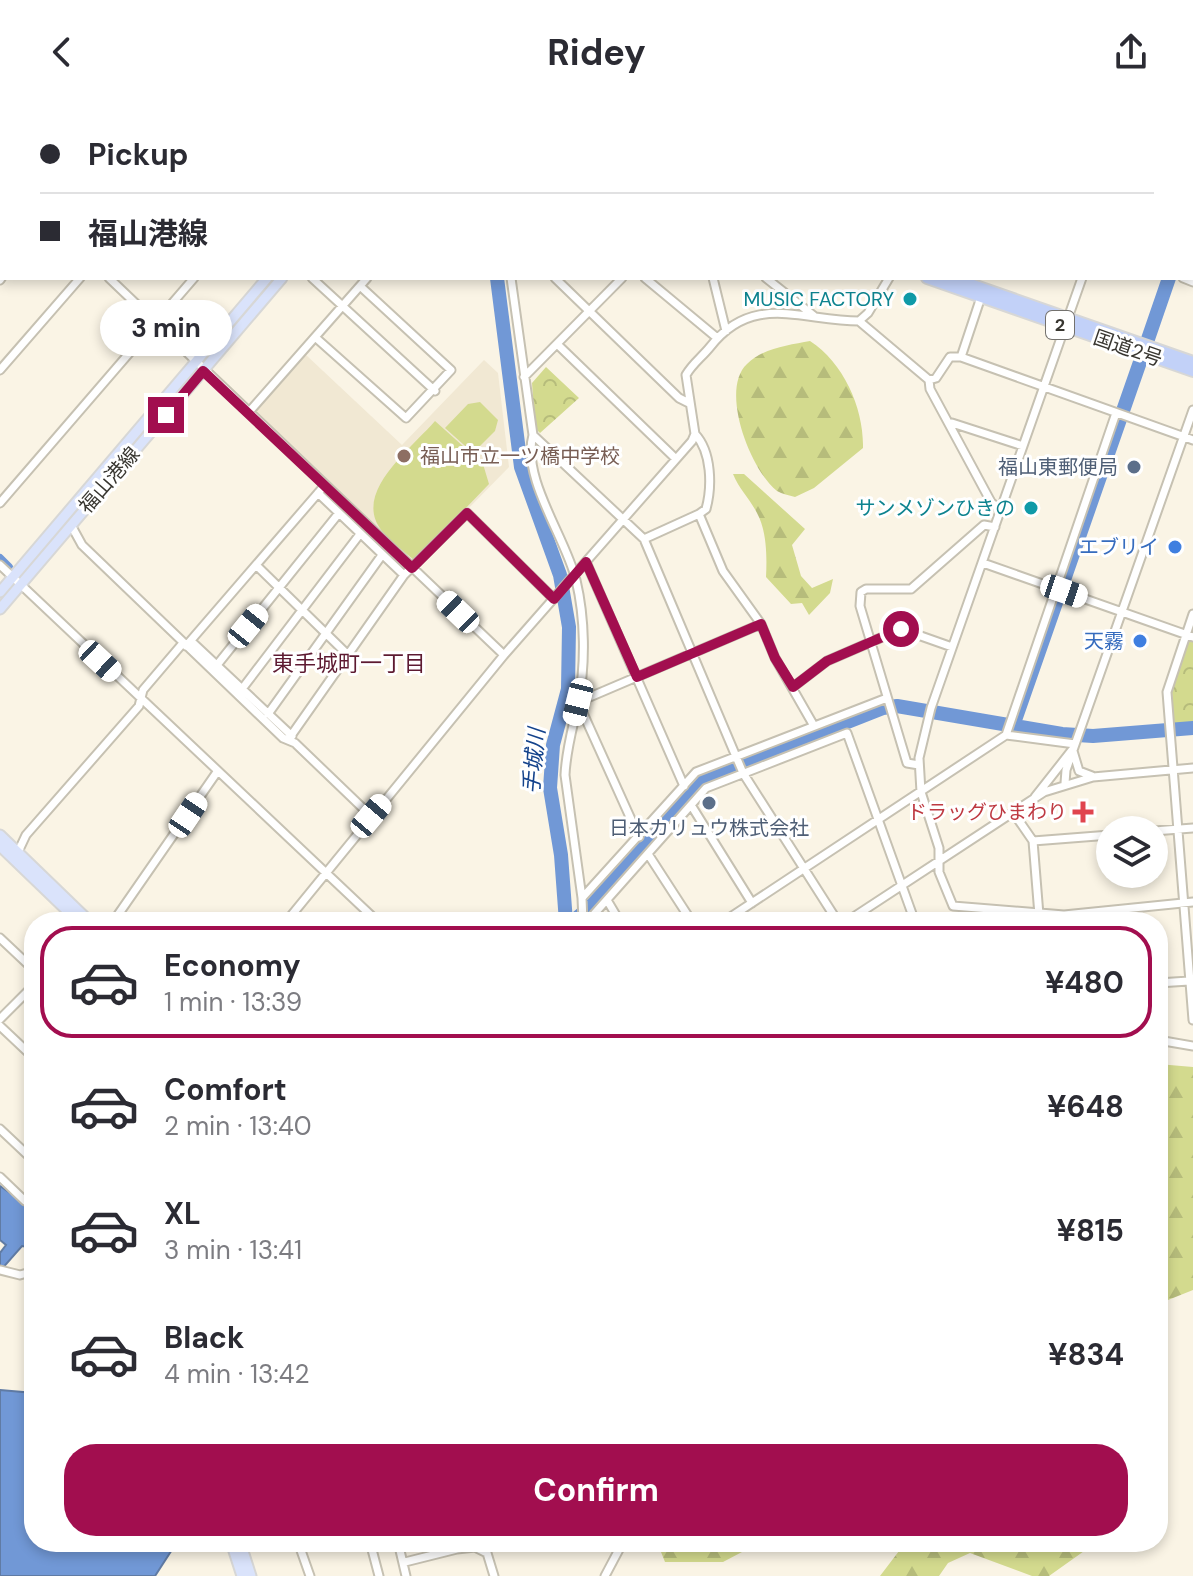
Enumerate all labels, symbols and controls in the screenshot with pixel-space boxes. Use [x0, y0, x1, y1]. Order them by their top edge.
text: Ridey [547, 29, 646, 76]
icon: back [40, 30, 84, 74]
icon: share [1109, 30, 1153, 74]
text: Pickup [88, 135, 188, 174]
text: 福山港線 [88, 214, 208, 253]
place label: MUSIC FACTORY [744, 286, 894, 312]
marker: MUSIC FACTORY [901, 290, 919, 308]
callout: 3 min [100, 299, 232, 355]
text: 3 min [131, 311, 201, 345]
road number: 2 [1046, 311, 1074, 339]
street label: 国道2号 [1090, 324, 1166, 372]
route end [148, 397, 184, 433]
street label: 福山港線 [73, 441, 145, 519]
place label: 福山市立一ツ橋中学校 [420, 443, 620, 469]
marker: 福山市立一ツ橋中学校 [395, 447, 413, 465]
place label: 福山東郵便局 [998, 454, 1118, 480]
marker: 福山東郵便局 [1125, 458, 1143, 476]
place label: サンメゾンひきの [856, 495, 1015, 521]
marker: サンメゾンひきの [1022, 499, 1040, 517]
place label: エブリイ [1079, 534, 1159, 560]
marker: エブリイ [1166, 538, 1184, 556]
car [1037, 572, 1091, 610]
car [432, 587, 484, 637]
car [224, 600, 272, 652]
route start [883, 611, 919, 647]
place label: 天霧 [1084, 628, 1124, 654]
marker: 天霧 [1131, 632, 1149, 650]
car [74, 636, 126, 686]
district label: 東手城町一丁目 [272, 649, 426, 678]
car [561, 676, 595, 728]
water label: 手城川 [517, 725, 551, 795]
car [165, 788, 211, 842]
car [346, 790, 396, 842]
marker: 日本カリュウ株式会社 [700, 794, 718, 812]
place label: ドラッグひまわり [907, 799, 1067, 825]
marker: ドラッグひまわり [1074, 803, 1092, 821]
place label: 日本カリュウ株式会社 [609, 815, 809, 841]
map controls [1096, 816, 1168, 888]
button: layers [1096, 816, 1168, 888]
icon: car [68, 946, 140, 1018]
text: Economy [164, 946, 301, 985]
text: ¥480 [1045, 963, 1124, 1002]
text: 1 min · 13:39 [164, 985, 302, 1019]
icon: car [68, 1070, 140, 1142]
text: Comfort [164, 1070, 287, 1109]
text: ¥648 [1047, 1087, 1124, 1126]
text: 2 min · 13:40 [164, 1109, 312, 1143]
icon: car [68, 1194, 140, 1266]
text: XL [164, 1194, 201, 1233]
text: ¥815 [1057, 1211, 1124, 1250]
text: 3 min · 13:41 [164, 1233, 302, 1267]
icon: car [68, 1318, 140, 1390]
text: Black [164, 1318, 244, 1357]
text: ¥834 [1048, 1335, 1124, 1374]
text: 4 min · 13:42 [164, 1357, 310, 1391]
button: Confirm [64, 1444, 1128, 1536]

